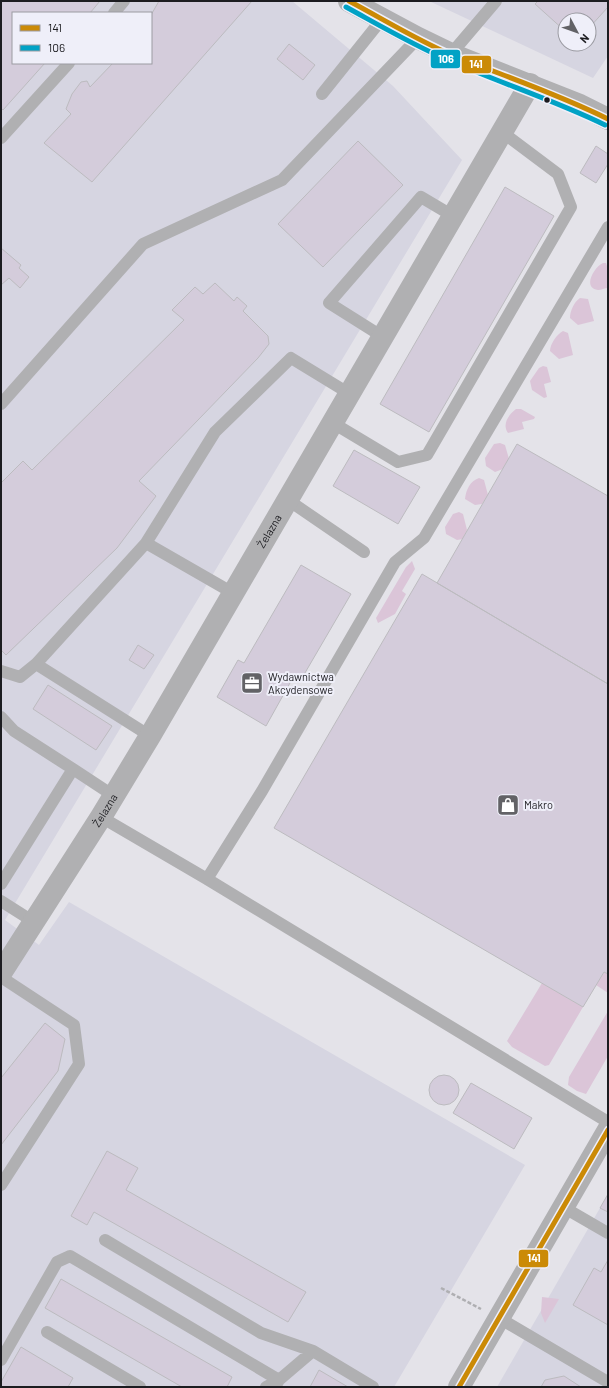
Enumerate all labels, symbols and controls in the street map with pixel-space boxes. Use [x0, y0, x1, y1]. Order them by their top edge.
legend [12, 12, 152, 64]
north arrow [557, 12, 597, 52]
text: 141 [48, 20, 62, 34]
text: N [578, 32, 592, 46]
text: 106 [48, 40, 65, 54]
line badge: 106 [430, 49, 461, 69]
text: 106 [438, 52, 454, 65]
line badge: 141 [461, 55, 492, 74]
text: 141 [469, 57, 483, 70]
unlabelled marker [542, 95, 552, 105]
street label: Żelazna [253, 512, 284, 550]
office icon: Wydawnictwa Akcydensowe [239, 670, 265, 696]
place label: Wydawnictwa Akcydensowe [268, 670, 334, 696]
street label: Żelazna [89, 791, 120, 829]
shop icon: Makro [495, 792, 521, 818]
place label: Makro [524, 798, 553, 811]
line badge: 141 [518, 1249, 549, 1268]
text: 141 [527, 1251, 541, 1264]

